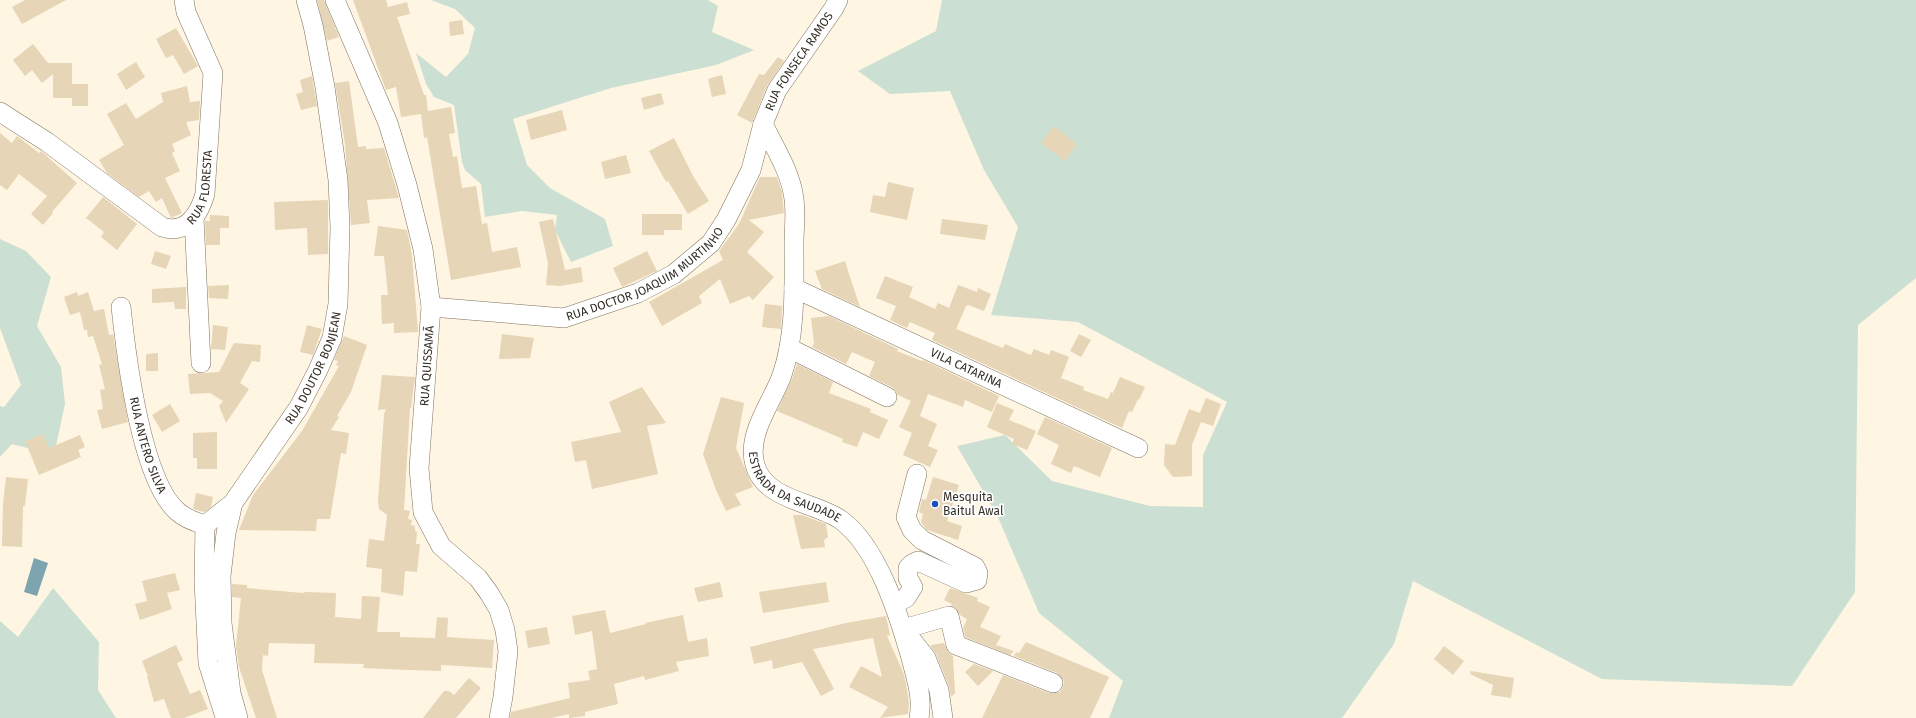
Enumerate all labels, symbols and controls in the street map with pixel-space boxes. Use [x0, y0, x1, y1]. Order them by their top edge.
street label: RUA FONSECA RAMOS [762, 9, 836, 113]
street label: RUA FLORESTA [184, 149, 215, 227]
street label: RUA DOCTOR JOAQUIM MURTINHO [564, 225, 726, 324]
street label: RUA DOUTOR BONJEAN [282, 311, 344, 427]
street label: RUA QUISSAMÃ [416, 325, 437, 407]
street label: VILA CATARINA [928, 345, 1005, 391]
street label: RUA ANTERO SILVA [127, 396, 169, 496]
street label: ESTRADA DA SAUDADE [746, 451, 844, 525]
place label: Mesquita Baitul Awal [943, 490, 1004, 518]
marker: Mesquita Baitul Awal [930, 499, 940, 509]

